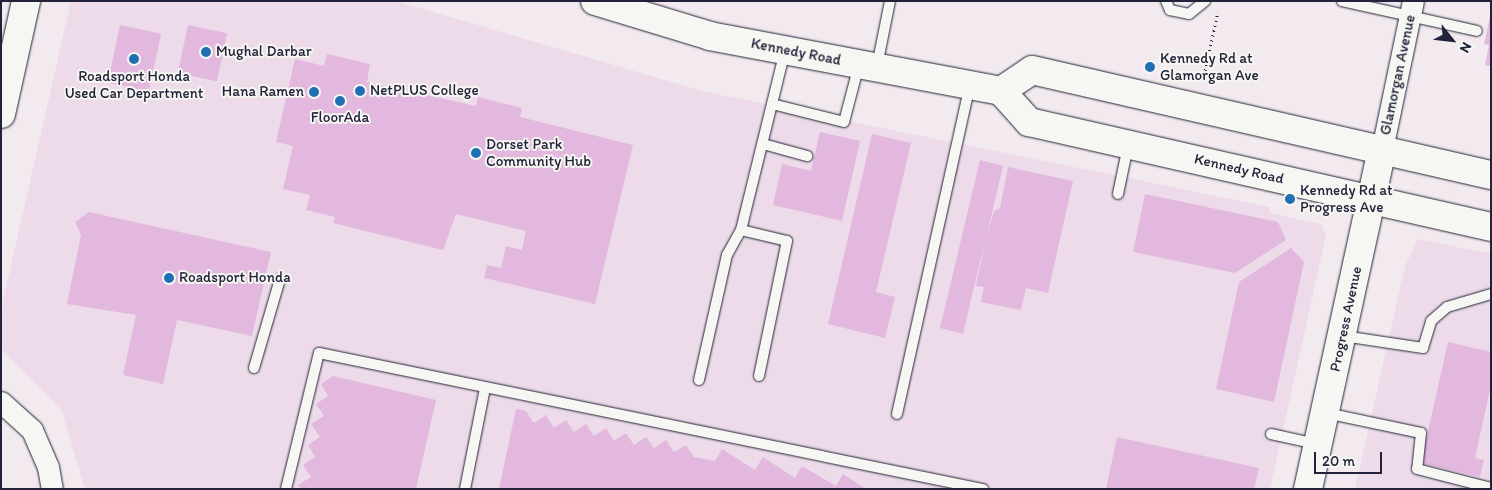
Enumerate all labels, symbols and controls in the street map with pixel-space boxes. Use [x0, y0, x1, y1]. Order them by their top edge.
street label: Glamorgan Avenue [1377, 14, 1419, 136]
north arrow [1427, 15, 1477, 65]
street label: Kennedy Road [750, 34, 842, 70]
text: N [1456, 39, 1475, 56]
place label: Mughal Darbar [216, 43, 311, 61]
marker: Mughal Darbar [200, 46, 212, 58]
place label: Kennedy Rd at Glamorgan Ave [1160, 49, 1258, 84]
marker: Roadsport Honda Used Car Department [128, 53, 140, 65]
marker: Kennedy Rd at Glamorgan Ave [1144, 61, 1156, 73]
place label: Roadsport Honda Used Car Department [64, 67, 204, 102]
place label: NetPLUS College [370, 82, 479, 100]
place label: Hana Ramen [222, 83, 304, 101]
marker: NetPLUS College [354, 85, 366, 97]
marker: Hana Ramen [308, 86, 320, 98]
marker: FloorAda [334, 95, 346, 107]
place label: FloorAda [311, 109, 369, 127]
place label: Dorset Park Community Hub [486, 135, 591, 170]
marker: Dorset Park Community Hub [470, 147, 482, 159]
street label: Kennedy Road [1193, 150, 1285, 188]
place label: Kennedy Rd at Progress Ave [1300, 181, 1393, 216]
marker: Kennedy Rd at Progress Ave [1284, 193, 1296, 205]
street label: Progress Avenue [1326, 265, 1366, 373]
place label: Roadsport Honda [179, 269, 290, 287]
marker: Roadsport Honda [163, 272, 175, 284]
scale bar [1317, 442, 1384, 474]
text: 20 m [1322, 452, 1355, 470]

